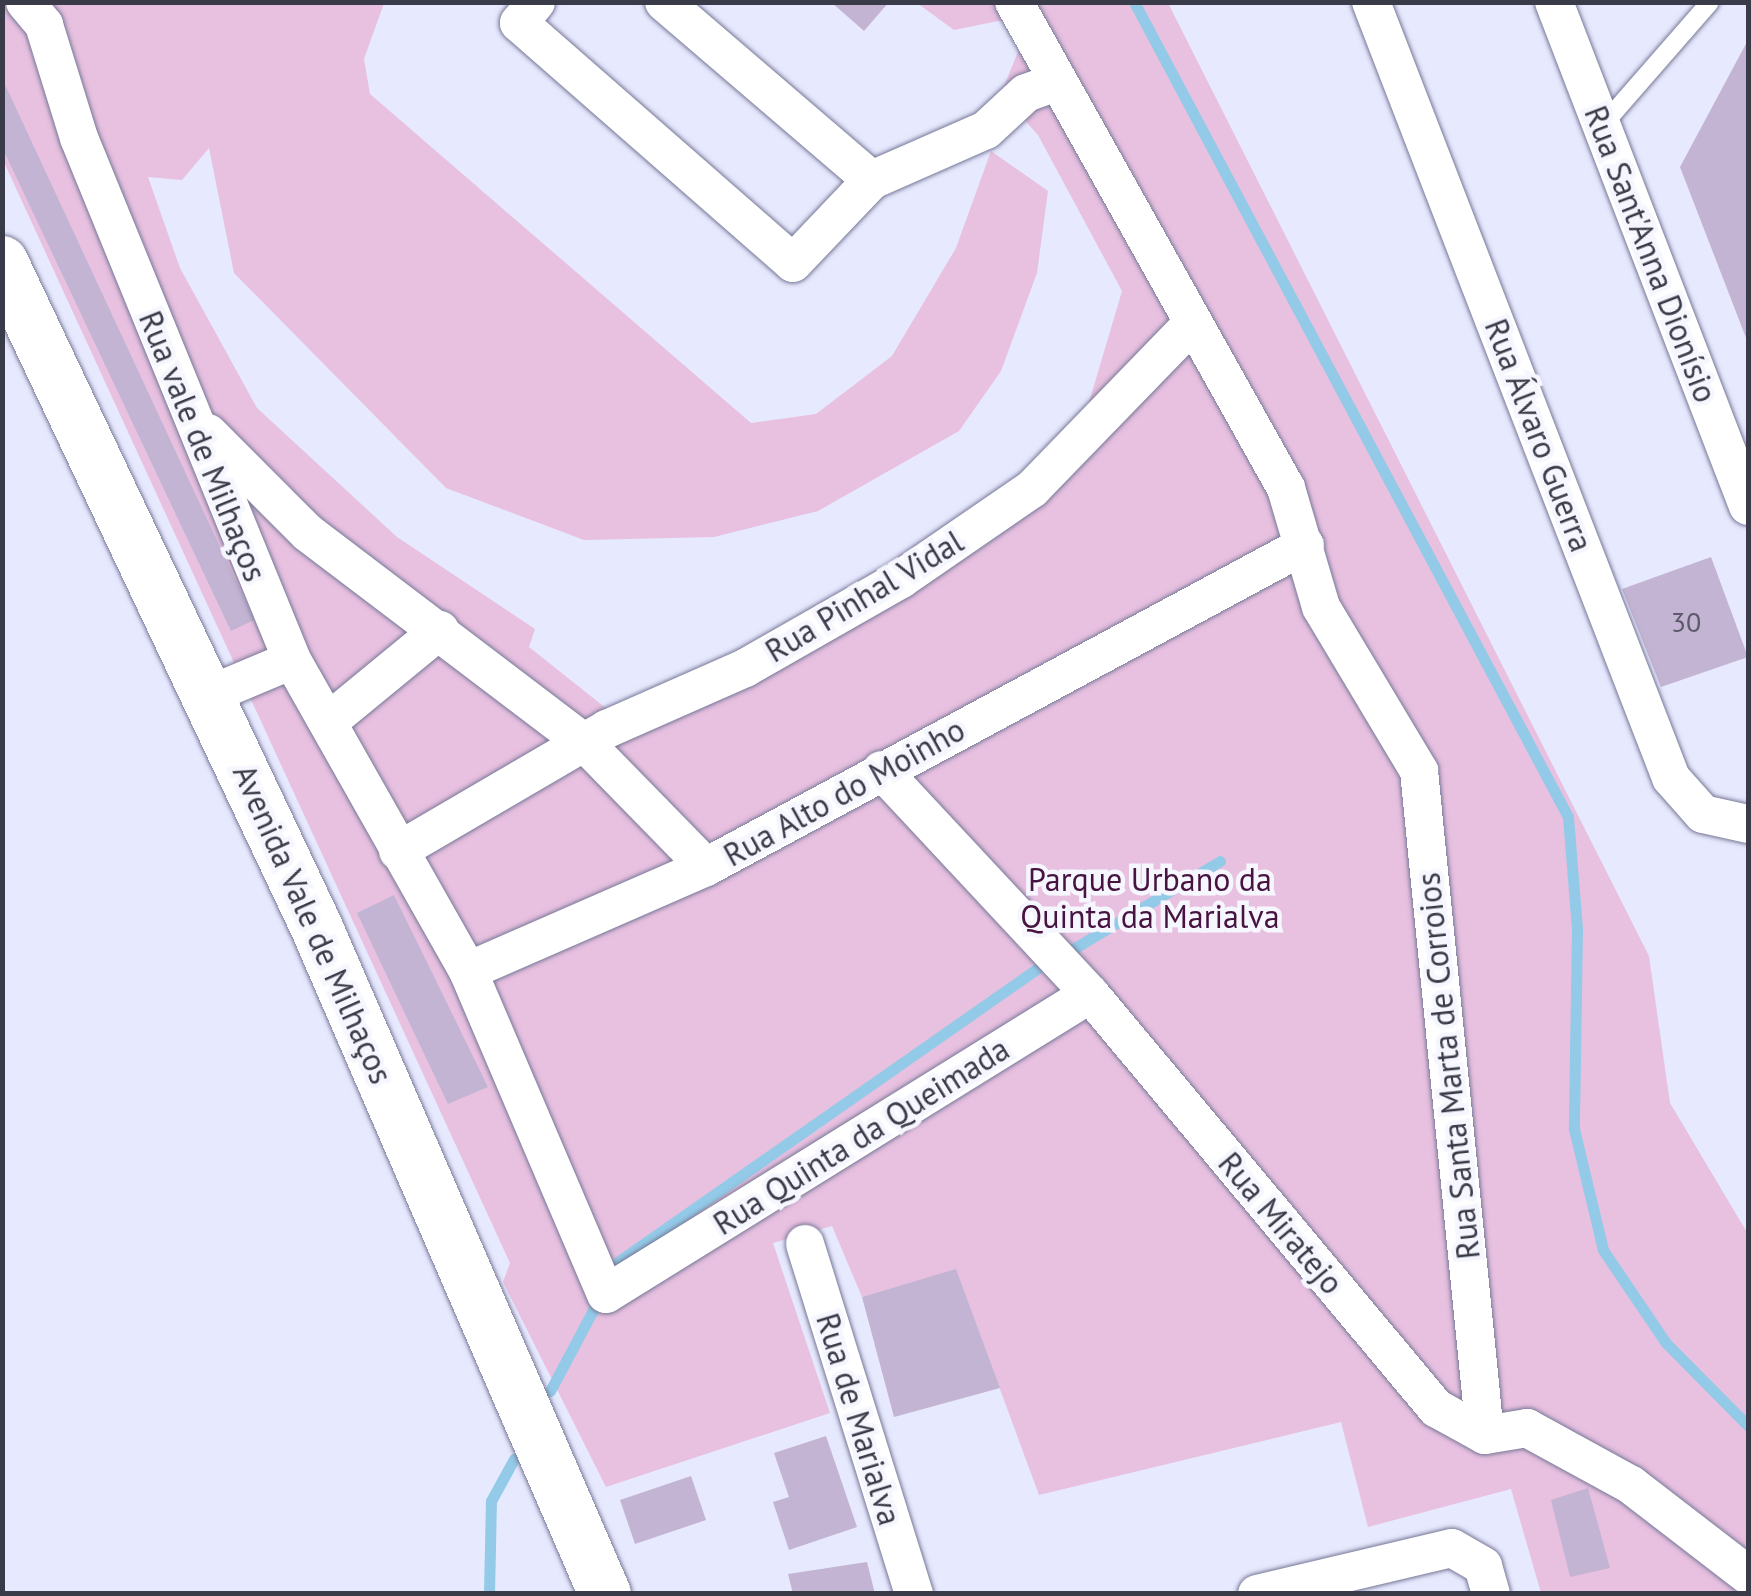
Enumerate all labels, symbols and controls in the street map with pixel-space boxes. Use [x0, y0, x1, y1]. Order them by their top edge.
street label: Rua Sant'Anna Dionísio [1577, 100, 1725, 408]
street label: Rua vale de Milhaços [131, 305, 275, 587]
street label: Rua Álvaro Guerra [1477, 313, 1601, 557]
street label: Rua Pinhal Vidal [758, 522, 970, 670]
house number: 30 [1671, 605, 1701, 639]
street label: Rua Alto do Moinho [716, 710, 972, 874]
street label: Avenida Vale de Milhaços [225, 758, 401, 1090]
park label: Parque Urbano da Quinta da Marialva [1020, 861, 1280, 936]
street label: Rua Santa Marta de Corroios [1409, 871, 1487, 1261]
street label: Rua Quinta da Queimada [706, 1029, 1016, 1243]
street label: Rua Miratejo [1211, 1144, 1351, 1302]
street label: Rua de Marialva [809, 1308, 909, 1530]

